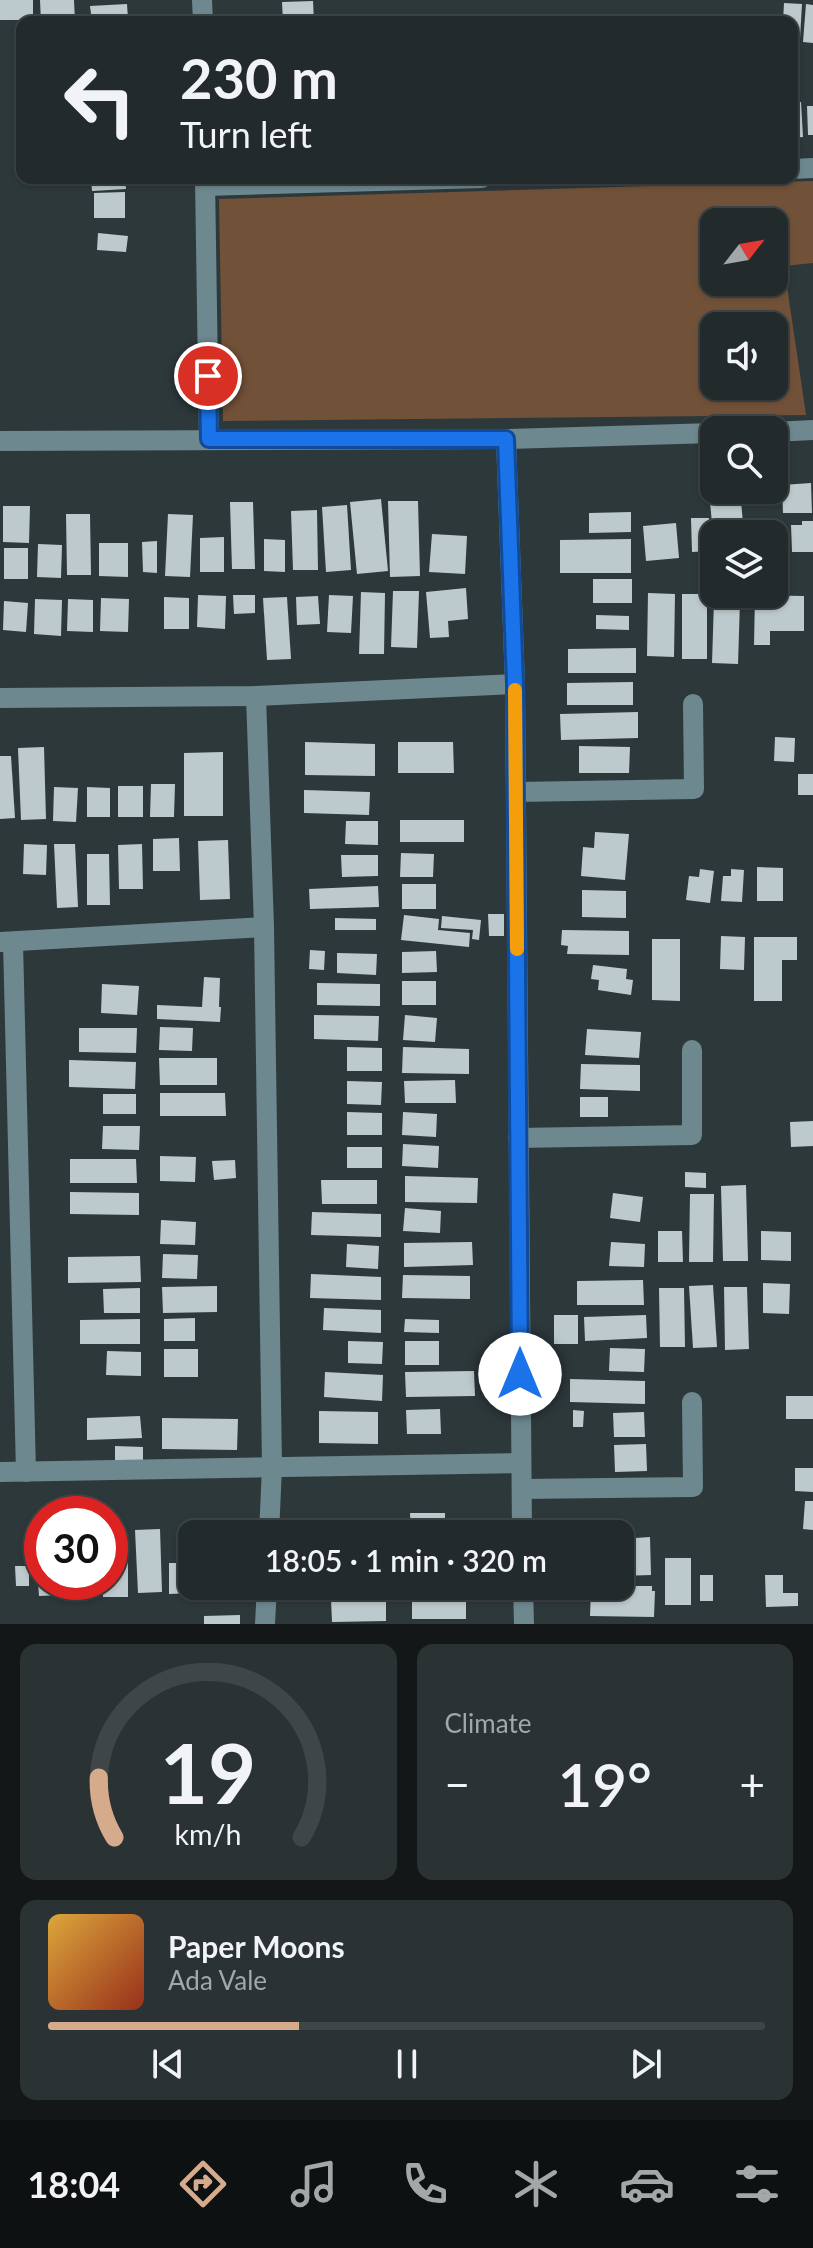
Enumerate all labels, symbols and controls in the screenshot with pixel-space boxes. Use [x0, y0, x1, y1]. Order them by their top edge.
text: 230 m [180, 44, 338, 111]
icon: left [48, 48, 152, 152]
text: Turn left [180, 112, 312, 156]
north arrow [700, 208, 788, 296]
map controls [700, 208, 788, 608]
button: sound [700, 312, 788, 400]
pin [174, 342, 242, 410]
icon: arrive [186, 354, 230, 398]
button: search [700, 416, 788, 504]
button: layers [700, 520, 788, 608]
position arrow [478, 1332, 562, 1416]
speed limit sign: 30 [24, 1496, 128, 1600]
text: 18:05 · 1 min · 320 m [265, 1542, 547, 1578]
text: Climate [445, 1707, 531, 1739]
text: 19 [160, 1722, 257, 1822]
text: 19° [558, 1748, 652, 1820]
text: − [445, 1758, 470, 1810]
text: + [739, 1758, 765, 1810]
text: km/h [175, 1817, 242, 1851]
text: Paper Moons [168, 1928, 345, 1964]
text: Ada Vale [168, 1964, 267, 1996]
icon: previous [146, 2042, 190, 2086]
icon: pause [385, 2042, 429, 2086]
icon: next [624, 2042, 668, 2086]
icon: directions [175, 2156, 231, 2212]
icon: music [286, 2156, 342, 2212]
icon: phone [397, 2156, 453, 2212]
icon: climate [508, 2156, 564, 2212]
icon: car [619, 2156, 675, 2212]
icon: filters [729, 2156, 785, 2212]
text: 18:04 [27, 2162, 120, 2206]

